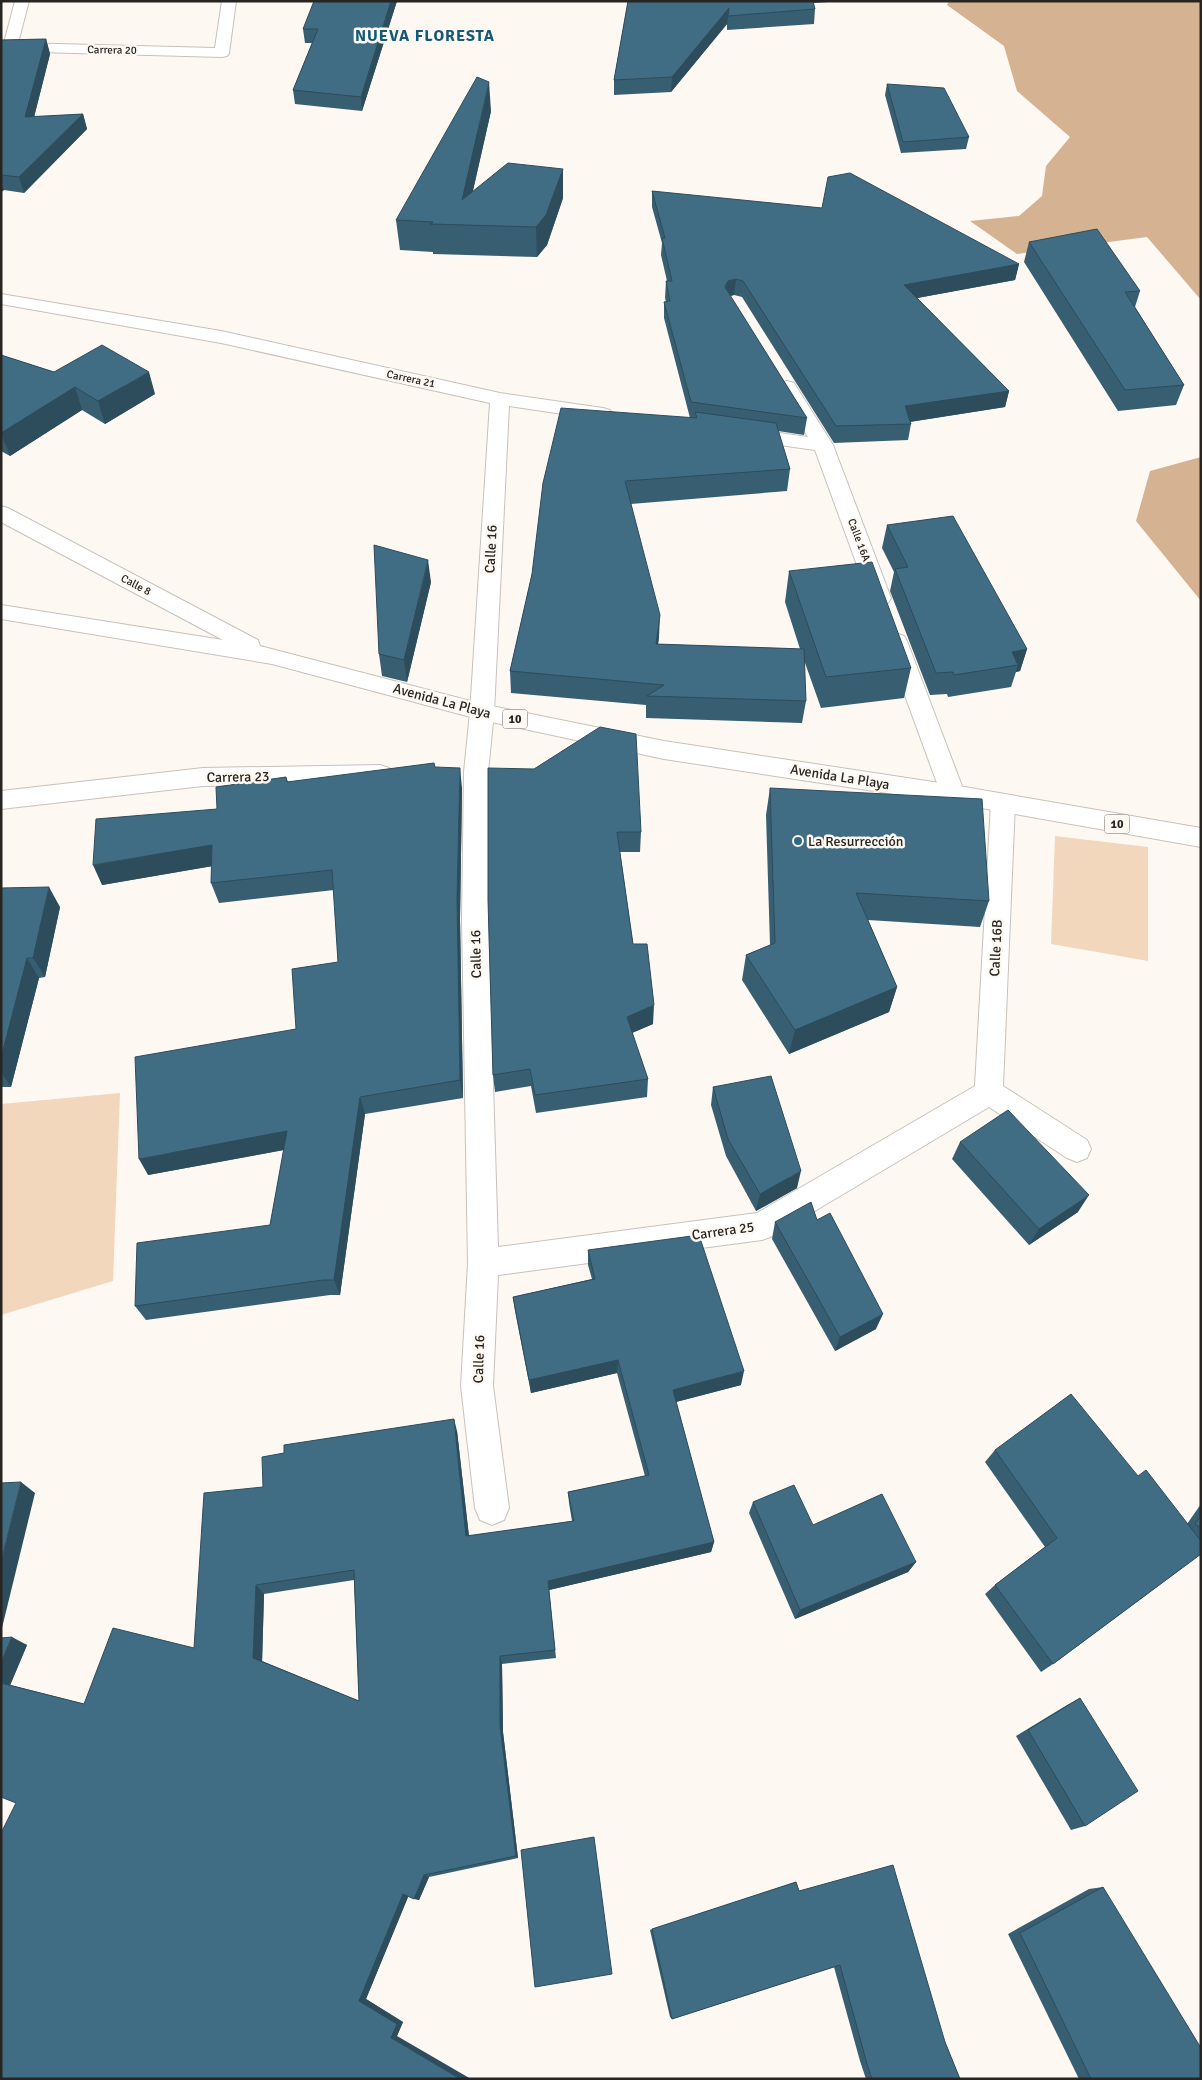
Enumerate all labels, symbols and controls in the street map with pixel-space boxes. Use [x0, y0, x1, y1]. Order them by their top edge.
district label: NUEVA FLORESTA [355, 26, 495, 46]
street label: Carrera 20 [87, 43, 137, 57]
street label: Carrera 21 [385, 368, 437, 391]
street label: Calle 16A [845, 517, 873, 564]
street label: Calle 16 [481, 524, 501, 574]
street label: Calle 8 [119, 572, 153, 598]
street label: Avenida La Playa [391, 680, 493, 722]
road number: 10 [502, 710, 528, 729]
street label: Avenida La Playa [789, 761, 891, 793]
street label: Carrera 23 [206, 768, 270, 786]
road number: 10 [1104, 814, 1130, 834]
place label: La Resurrección [808, 833, 903, 850]
marker: La Resurrección [792, 835, 804, 847]
street label: Calle 16B [986, 919, 1006, 977]
street label: Calle 16 [467, 930, 485, 978]
street label: Carrera 25 [691, 1218, 755, 1244]
street label: Calle 16 [470, 1334, 488, 1384]

